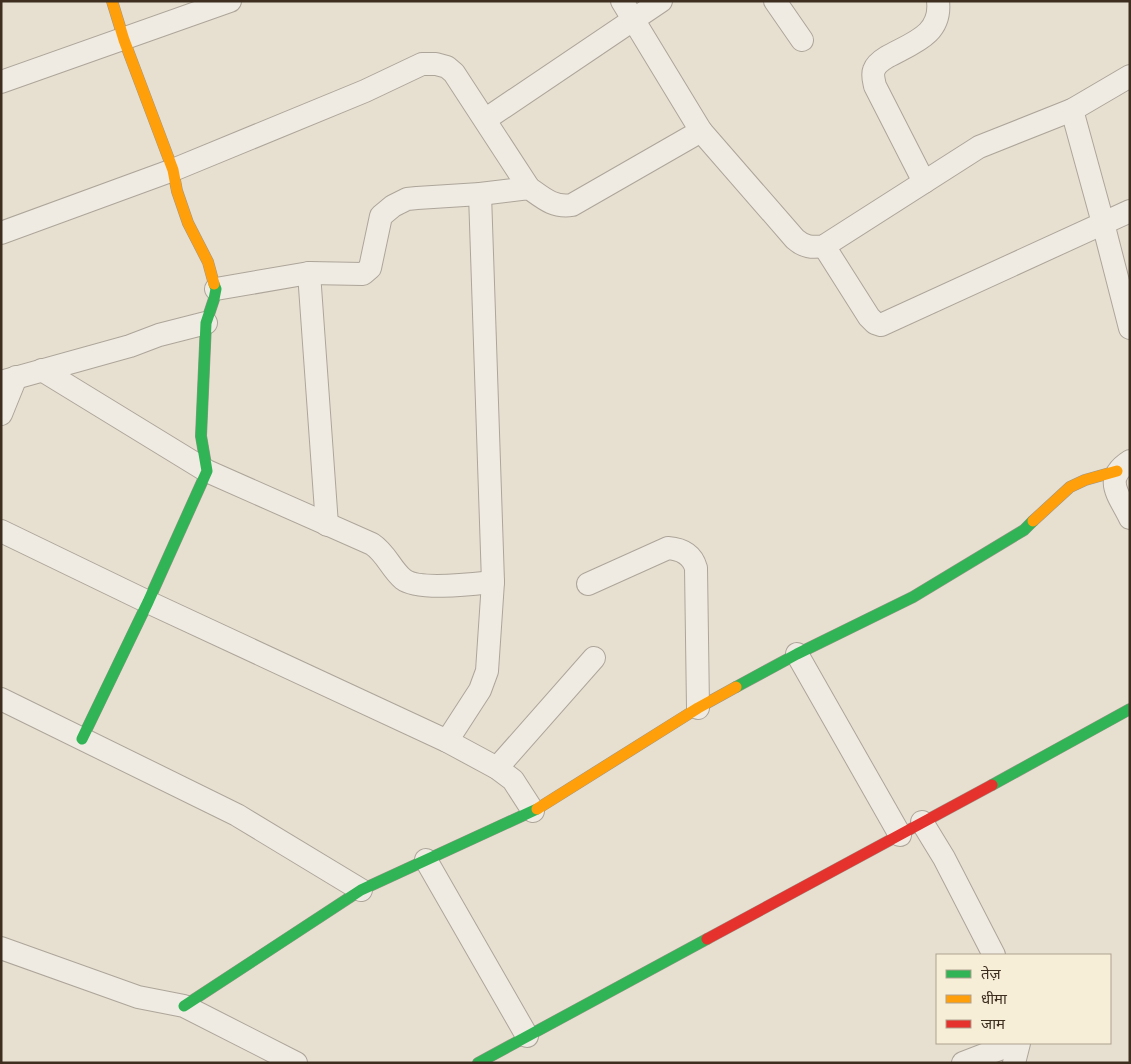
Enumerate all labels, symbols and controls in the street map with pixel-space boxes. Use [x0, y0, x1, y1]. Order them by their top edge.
legend [936, 954, 1111, 1044]
text: तेज़ [981, 963, 1002, 986]
text: धीमा [981, 988, 1008, 1011]
text: जाम [981, 1013, 1006, 1036]

